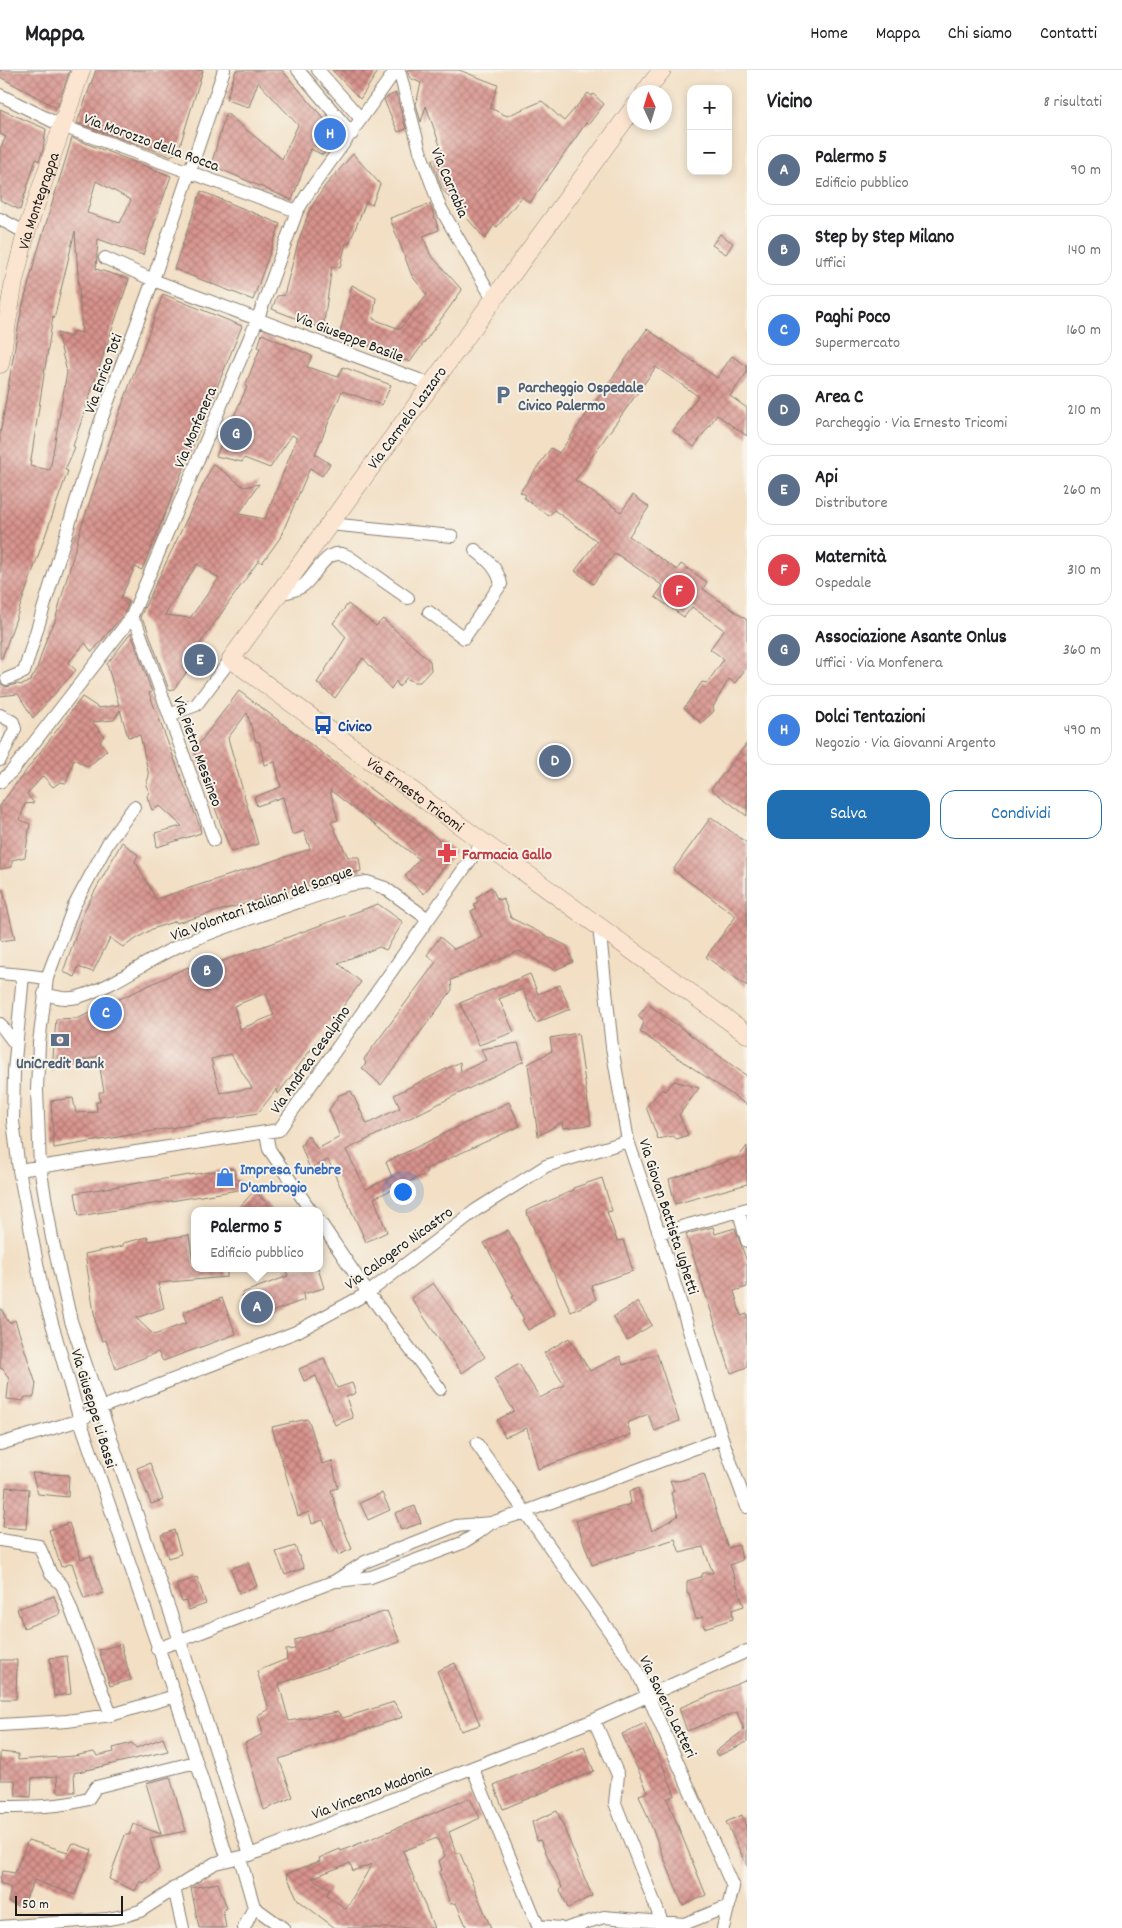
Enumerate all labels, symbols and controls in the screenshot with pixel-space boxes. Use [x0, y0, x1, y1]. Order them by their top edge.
text: Mappa [25, 18, 84, 52]
text: Home [810, 22, 848, 47]
text: Mappa [876, 22, 920, 47]
text: Chi siamo [948, 22, 1012, 47]
text: Contatti [1040, 22, 1097, 47]
north arrow [627, 85, 672, 130]
map controls [687, 85, 732, 175]
button: + [687, 85, 732, 130]
text: Vicino [767, 88, 812, 118]
text: 8 risultati [1043, 91, 1102, 114]
street label: Via Morozzo della Rocca [80, 108, 223, 179]
pin: H [314, 115, 346, 153]
button: − [687, 130, 732, 175]
street label: Via Carrabia [424, 144, 474, 222]
text: Palermo 5 [815, 145, 887, 172]
street label: Via Montegrappa [13, 149, 67, 252]
text: A [780, 159, 788, 182]
text: 90 m [1070, 159, 1101, 182]
text: Edificio pubblico [815, 172, 909, 195]
text: Step by Step Milano [815, 225, 954, 252]
text: B [780, 239, 788, 262]
text: 140 m [1067, 239, 1101, 262]
text: Uffici [815, 252, 845, 275]
text: Paghi Poco [815, 305, 891, 332]
street label: Via Giuseppe Basile [292, 307, 407, 370]
text: C [780, 319, 788, 342]
text: 160 m [1066, 319, 1101, 342]
street label: Via Enrico Toti [79, 331, 129, 417]
text: Supermercato [815, 332, 900, 355]
street label: Via Carmelo Lazzaro [363, 362, 453, 475]
place label: Parcheggio Ospedale Civico Palermo [518, 377, 643, 418]
street label: Via Monfenera [169, 383, 224, 472]
parking icon: Parcheggio Ospedale Civico Palermo [492, 384, 514, 406]
text: Area C [815, 385, 863, 412]
text: D [780, 399, 788, 422]
text: 210 m [1067, 399, 1101, 422]
text: Parcheggio · Via Ernesto Tricomi [815, 412, 1007, 435]
pin: G [220, 415, 252, 453]
text: Api [815, 465, 838, 492]
text: E [780, 479, 788, 502]
text: 260 m [1063, 479, 1101, 502]
text: Distributore [815, 492, 888, 515]
text: Maternità [815, 545, 886, 572]
text: F [780, 559, 788, 582]
text: 310 m [1067, 559, 1101, 582]
pin: F [663, 572, 695, 610]
text: Ospedale [815, 572, 871, 595]
text: Associazione Asante Onlus [815, 625, 1007, 652]
text: G [780, 639, 788, 662]
text: 360 m [1063, 639, 1101, 662]
pin: E [184, 641, 216, 679]
text: Uffici · Via Monfenera [815, 652, 943, 675]
street label: Via Pietro Messineo [166, 693, 227, 810]
text: Dolci Tentazioni [815, 705, 925, 732]
bus stop icon: Civico [312, 714, 334, 736]
place label: Civico [338, 716, 372, 739]
text: H [780, 719, 788, 742]
text: 490 m [1064, 719, 1101, 742]
text: Negozio · Via Giovanni Argento [815, 732, 996, 755]
pin: D [539, 742, 571, 780]
street label: Via Ernesto Tricomi [361, 752, 468, 839]
button: Salva [767, 790, 930, 839]
button: Condividi [940, 790, 1102, 839]
pharmacy icon: Farmacia Gallo [436, 842, 458, 864]
place label: Farmacia Gallo [462, 844, 552, 867]
street label: Via Volontari Italiani del Sangue [168, 861, 356, 948]
pin: B [191, 952, 223, 990]
pin: C [90, 994, 122, 1032]
street label: Via Andrea Cesalpino [265, 1002, 357, 1119]
bank icon: UniCredit Bank [49, 1029, 71, 1051]
place label: UniCredit Bank [16, 1053, 104, 1076]
street label: Via Giovan Battista Ughetti [632, 1136, 704, 1298]
place label: Impresa funebre D'ambrogio [240, 1159, 341, 1200]
shop icon: Impresa funebre D'ambrogio [214, 1166, 236, 1188]
your location [390, 1179, 416, 1205]
street label: Via Calogero Nicastro [340, 1202, 459, 1296]
popup [191, 1207, 323, 1272]
text: Palermo 5 [210, 1215, 282, 1242]
text: Edificio pubblico [210, 1242, 304, 1265]
pin: A [241, 1288, 273, 1326]
street label: Via Giuseppe Li Bassi [64, 1346, 122, 1471]
street label: Via Saverio Latteri [632, 1652, 702, 1762]
street label: Via Vincenzo Madonia [309, 1760, 436, 1827]
scale bar [15, 1893, 122, 1916]
text: 50 m [22, 1895, 49, 1915]

